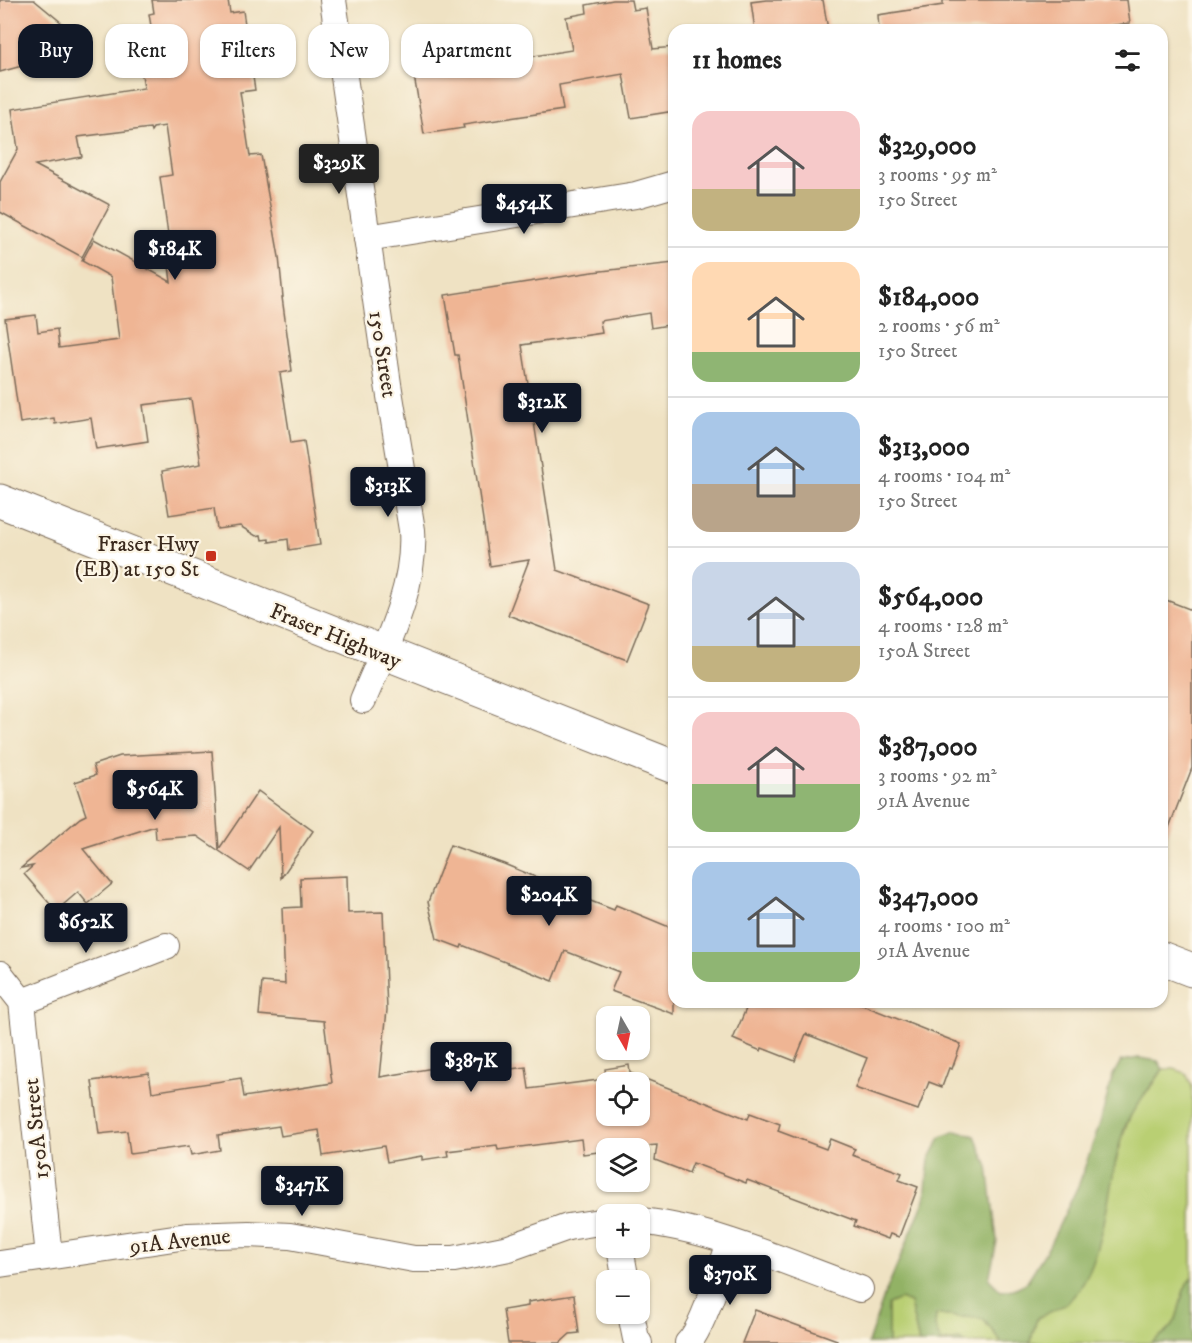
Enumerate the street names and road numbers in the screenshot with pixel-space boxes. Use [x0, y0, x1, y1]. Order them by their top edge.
street label: 150 Street [362, 309, 403, 400]
street label: Fraser Highway [266, 598, 406, 675]
street label: 150A Street [18, 1077, 55, 1181]
street label: 91A Avenue [127, 1223, 232, 1260]

